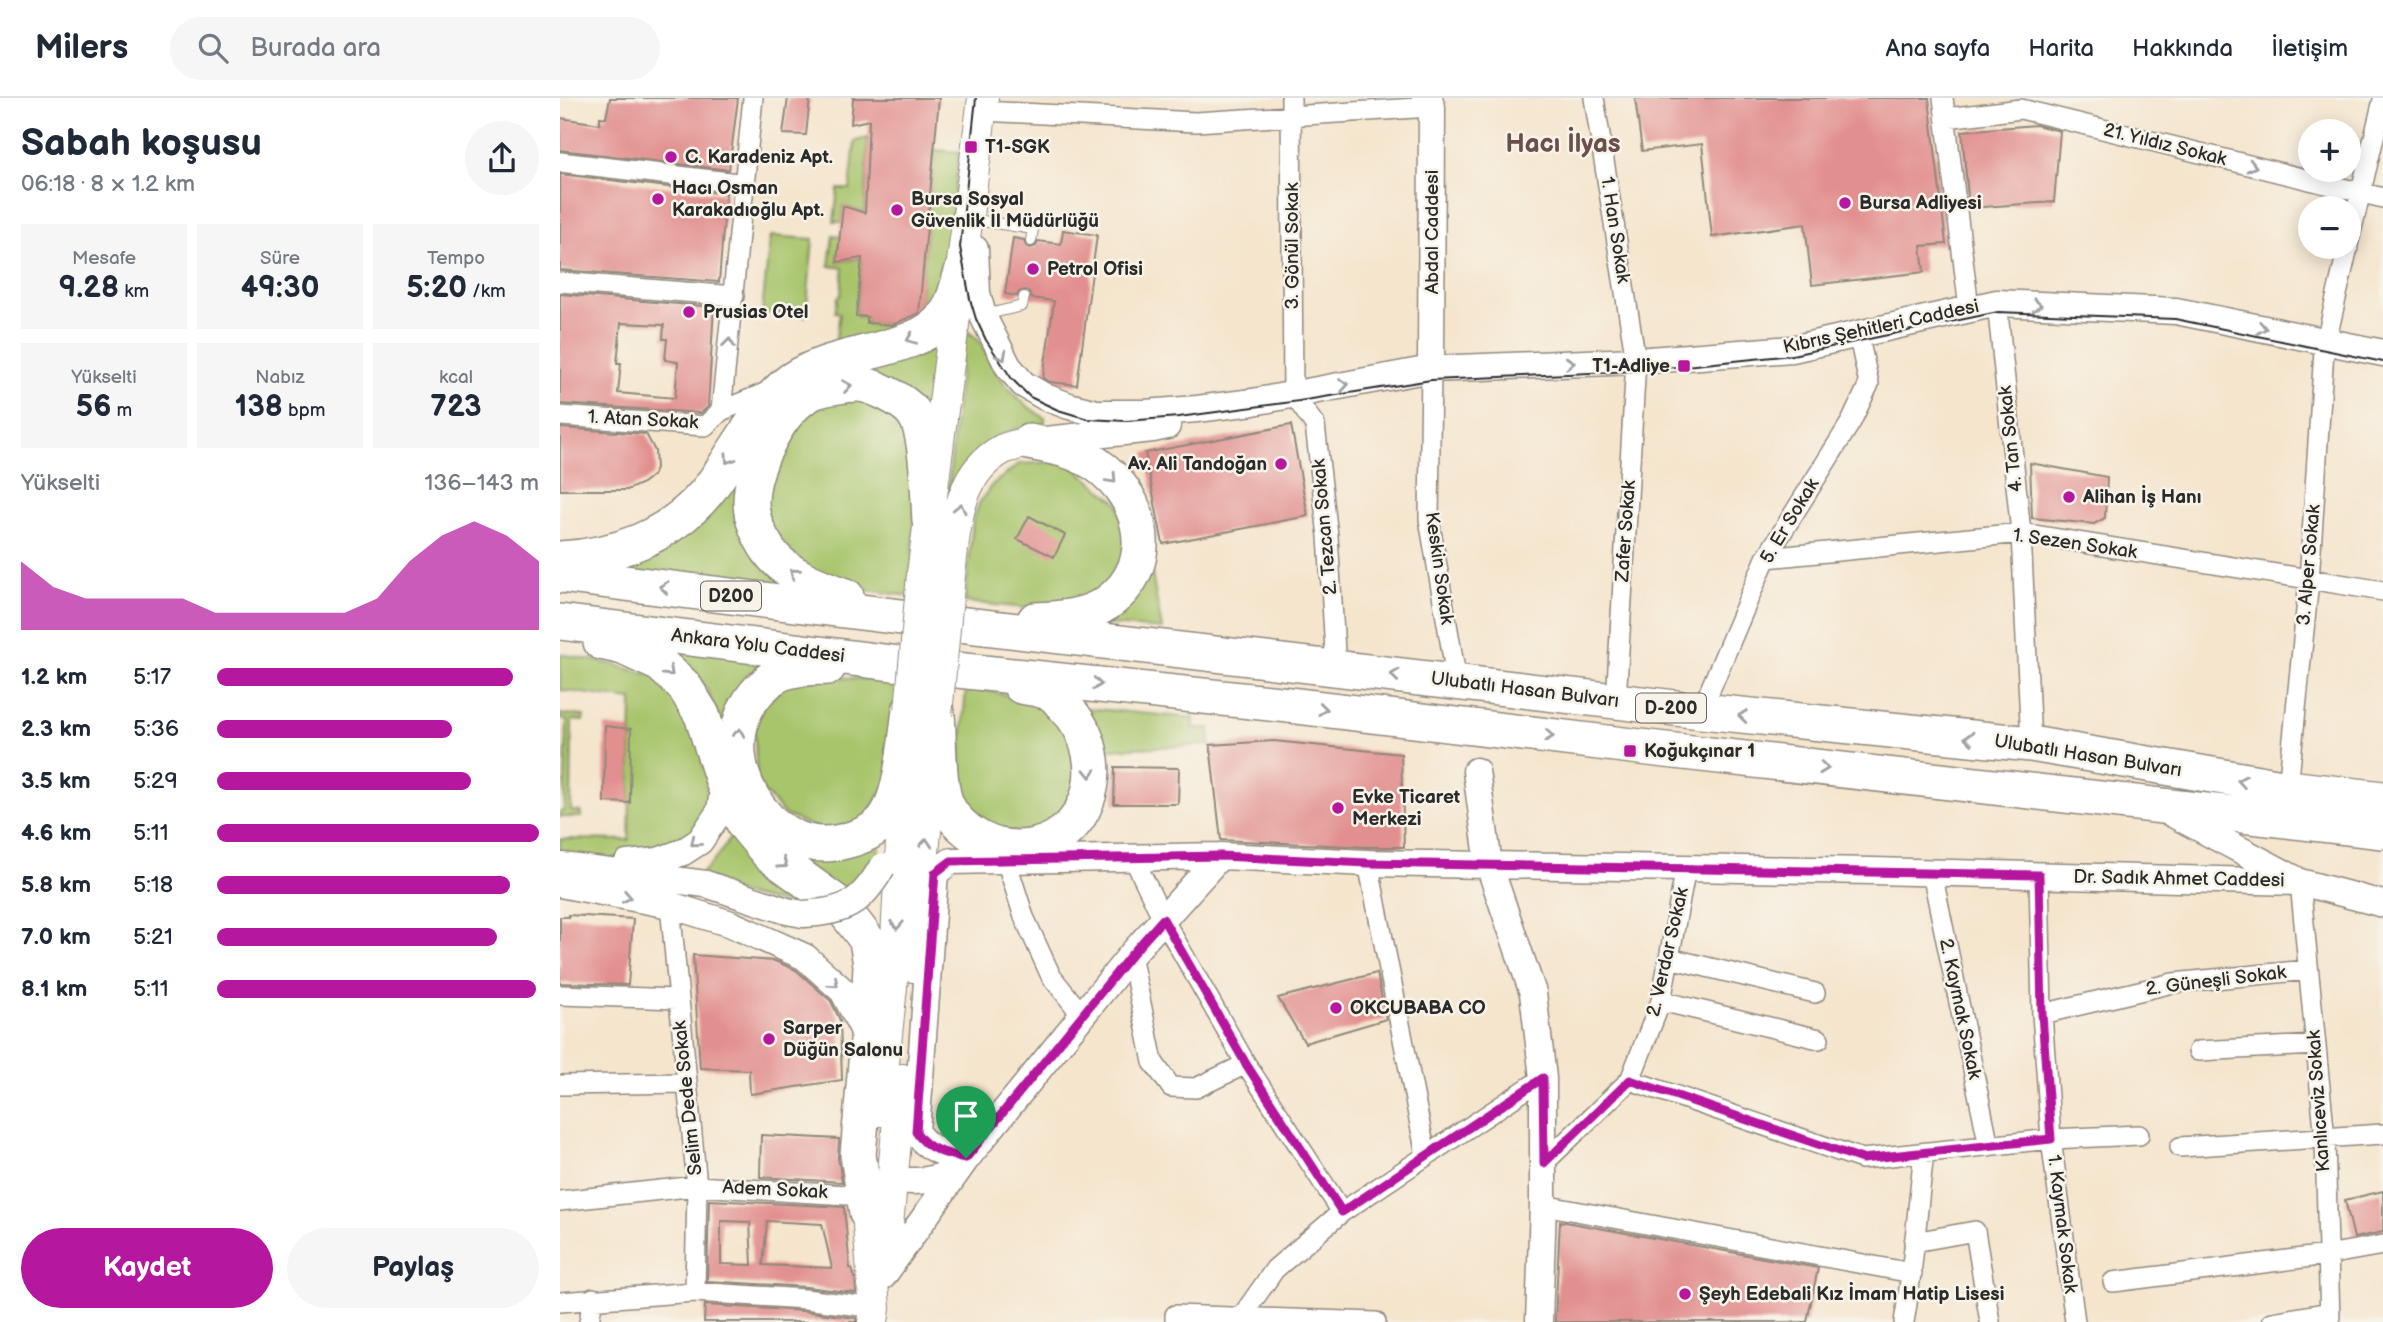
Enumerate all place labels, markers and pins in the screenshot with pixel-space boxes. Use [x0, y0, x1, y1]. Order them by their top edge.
place label: T1-SGK [985, 136, 1050, 159]
marker: T1-SGK [963, 139, 979, 155]
place label: C. Karadeniz Apt. [685, 146, 833, 169]
marker: C. Karadeniz Apt. [663, 149, 679, 165]
place label: Hacı Osman Karakadıoğlu Apt. [672, 177, 824, 222]
place label: Bursa Sosyal Güvenlik İl Müdürlüğü [911, 188, 1099, 233]
marker: Hacı Osman Karakadıoğlu Apt. [650, 191, 666, 207]
place label: Bursa Adliyesi [1859, 192, 1982, 215]
marker: Bursa Adliyesi [1837, 195, 1853, 211]
marker: Bursa Sosyal Güvenlik İl Müdürlüğü [889, 202, 905, 218]
place label: Petrol Ofisi [1047, 258, 1143, 281]
marker: Petrol Ofisi [1025, 261, 1041, 277]
place label: Prusias Otel [703, 301, 809, 324]
marker: Prusias Otel [681, 304, 697, 320]
place label: T1-Adliye [1592, 355, 1670, 378]
marker: T1-Adliye [1676, 358, 1692, 374]
place label: Av. Ali Tandoğan [1127, 453, 1267, 476]
marker: Av. Ali Tandoğan [1273, 456, 1289, 472]
place label: Alihan İş Hanı [2082, 484, 2201, 509]
marker: Alihan İş Hanı [2061, 489, 2077, 505]
place label: Koğukçınar 1 [1644, 740, 1755, 763]
marker: Koğukçınar 1 [1622, 743, 1638, 759]
place label: Evke Ticaret Merkezi [1352, 786, 1461, 831]
marker: Evke Ticaret Merkezi [1330, 800, 1346, 816]
place label: OKCUBABA CO [1350, 997, 1486, 1020]
marker: OKCUBABA CO [1328, 1000, 1344, 1016]
place label: Sarper Düğün Salonu [783, 1017, 903, 1062]
marker: Sarper Düğün Salonu [761, 1031, 777, 1047]
pin [936, 1086, 996, 1158]
place label: Şeyh Edebali Kız İmam Hatip Lisesi [1699, 1281, 2005, 1306]
marker: Şeyh Edebali Kız İmam Hatip Lisesi [1677, 1286, 1693, 1302]

